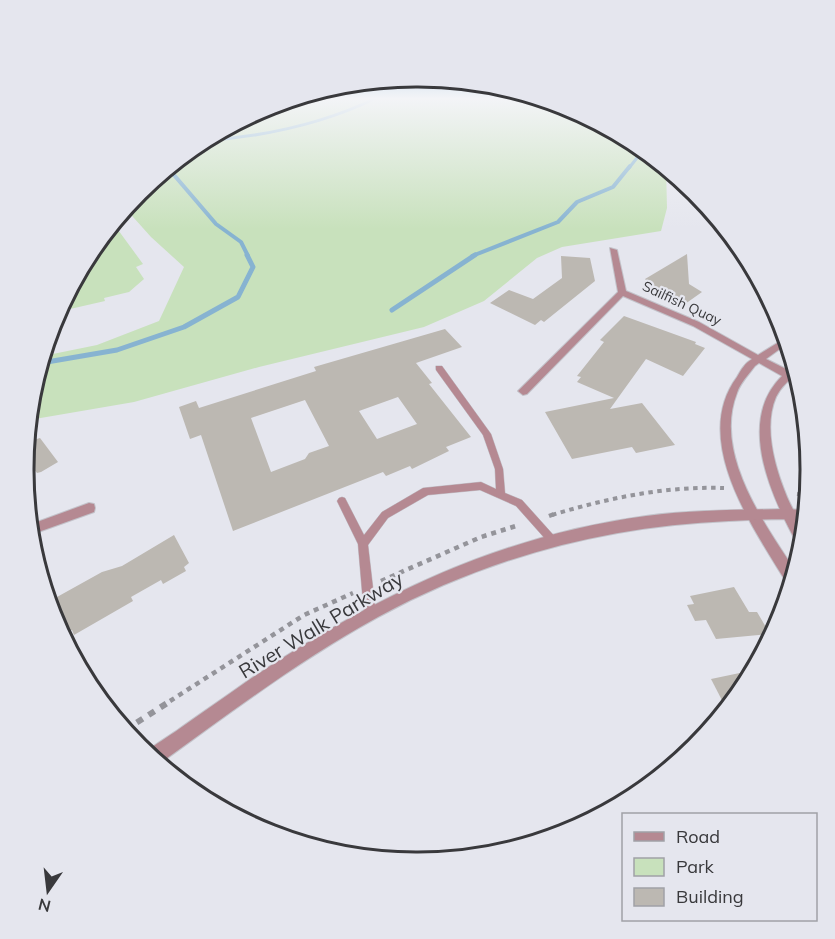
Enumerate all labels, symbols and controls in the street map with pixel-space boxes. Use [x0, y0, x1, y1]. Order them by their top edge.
street label: Sailfish Quay [640, 277, 725, 329]
street label: River Walk Parkway [234, 565, 408, 684]
legend [622, 813, 817, 921]
text: Road [676, 825, 720, 848]
text: Park [676, 855, 715, 878]
north arrow [18, 861, 78, 921]
text: Building [676, 885, 744, 908]
text: N [36, 894, 53, 917]

